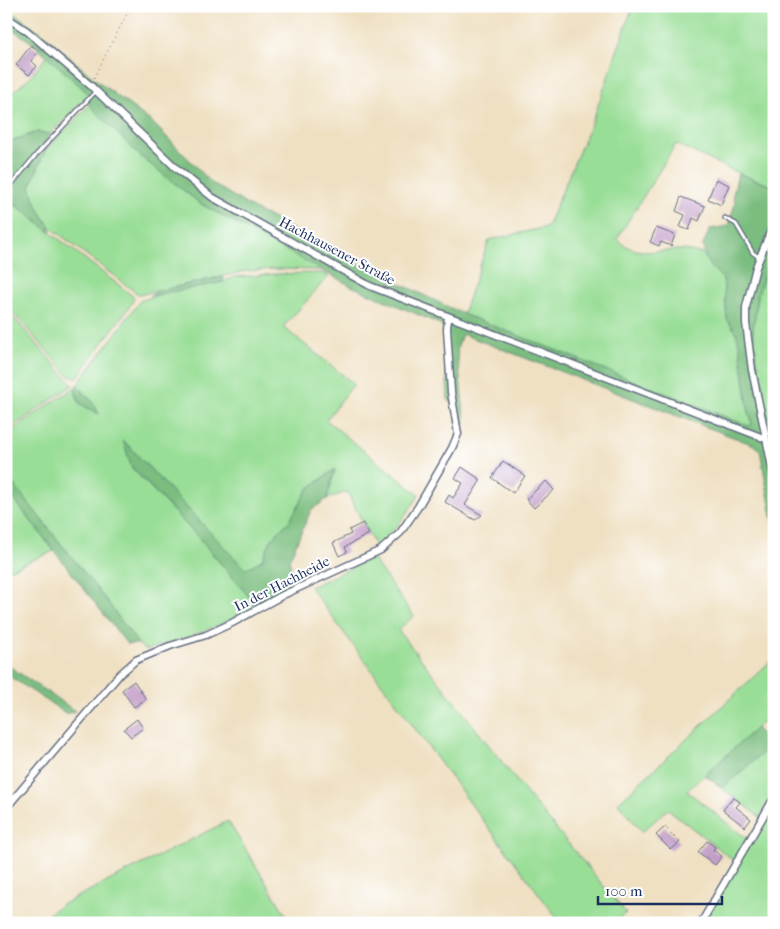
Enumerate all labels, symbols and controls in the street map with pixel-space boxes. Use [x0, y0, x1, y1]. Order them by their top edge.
street label: Hachhausener Straße [276, 213, 398, 289]
street label: In der Hachheide [231, 553, 333, 615]
scale bar [598, 874, 721, 906]
text: 100 m [605, 882, 643, 900]

